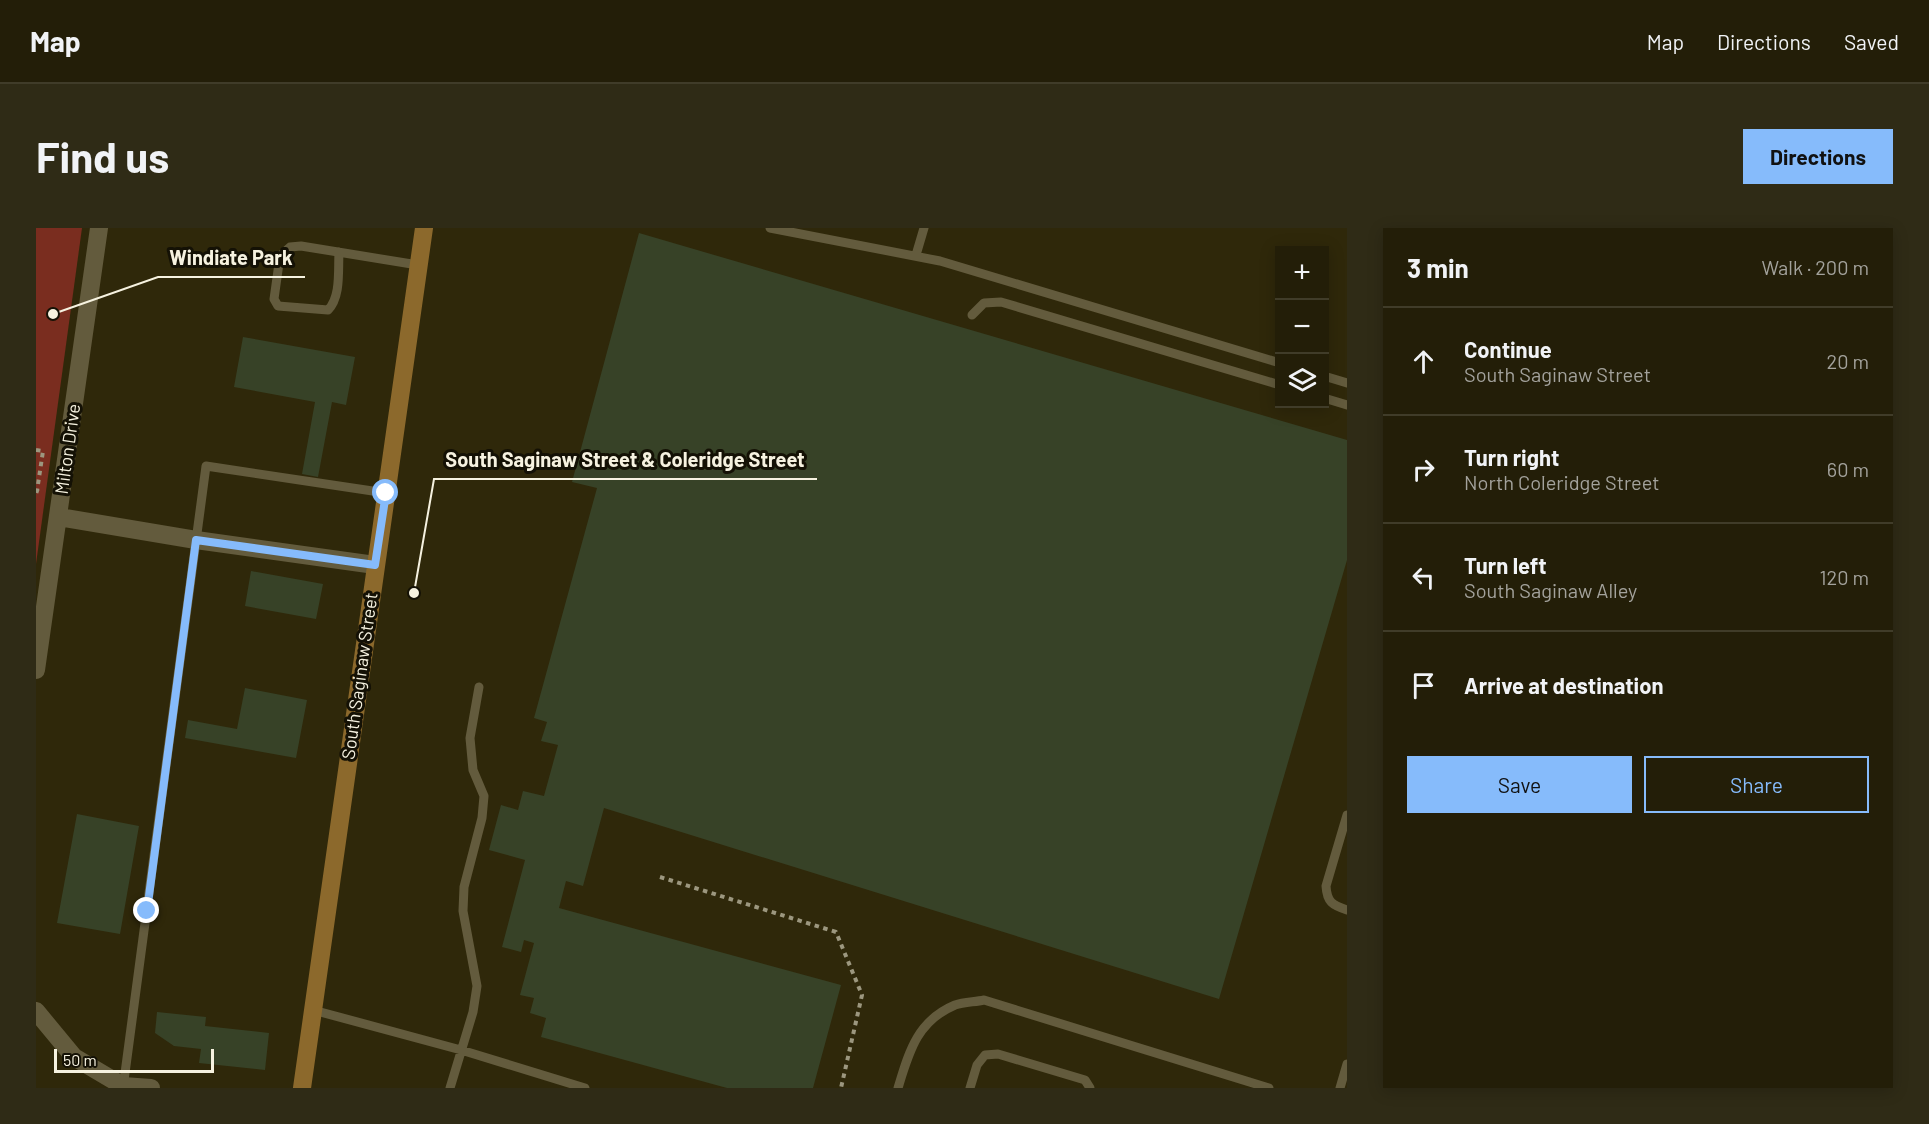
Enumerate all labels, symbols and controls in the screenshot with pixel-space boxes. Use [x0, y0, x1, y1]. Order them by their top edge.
text: Map [30, 24, 81, 58]
text: Map [1647, 29, 1684, 54]
text: Directions [1717, 29, 1811, 54]
text: Saved [1844, 29, 1899, 54]
button: Directions [1743, 129, 1893, 184]
text: Find us [36, 131, 169, 181]
callout: Windiate Park [158, 239, 305, 277]
text: Windiate Park [169, 245, 293, 269]
map controls [1275, 246, 1329, 408]
button: + [1275, 246, 1329, 300]
text: 3 min [1407, 252, 1469, 283]
text: Walk · 200 m [1761, 255, 1869, 279]
button: − [1275, 300, 1329, 354]
text: Continue [1464, 336, 1552, 362]
icon: ahead [1407, 345, 1440, 378]
text: 20 m [1826, 349, 1869, 373]
button: layers [1275, 354, 1329, 408]
text: South Saginaw Street [1464, 362, 1651, 386]
street label: Milton Drive [50, 402, 84, 496]
callout: South Saginaw Street & Coleridge Street [434, 441, 817, 479]
text: Turn right [1464, 444, 1559, 470]
text: South Saginaw Street & Coleridge Street [445, 447, 805, 471]
icon: right [1407, 453, 1440, 486]
text: 60 m [1827, 457, 1869, 481]
text: North Coleridge Street [1464, 470, 1660, 494]
route start [372, 479, 398, 505]
text: Turn left [1464, 552, 1547, 578]
icon: left [1407, 561, 1440, 594]
text: 120 m [1819, 565, 1869, 589]
text: South Saginaw Alley [1464, 578, 1637, 602]
street label: South Saginaw Street [336, 591, 382, 761]
icon: arrive [1407, 669, 1440, 702]
text: Arrive at destination [1464, 672, 1663, 698]
button: Save [1407, 756, 1632, 813]
button: Share [1644, 756, 1869, 813]
route end [133, 897, 159, 923]
scale bar [54, 1046, 214, 1074]
text: 50 m [63, 1050, 97, 1069]

